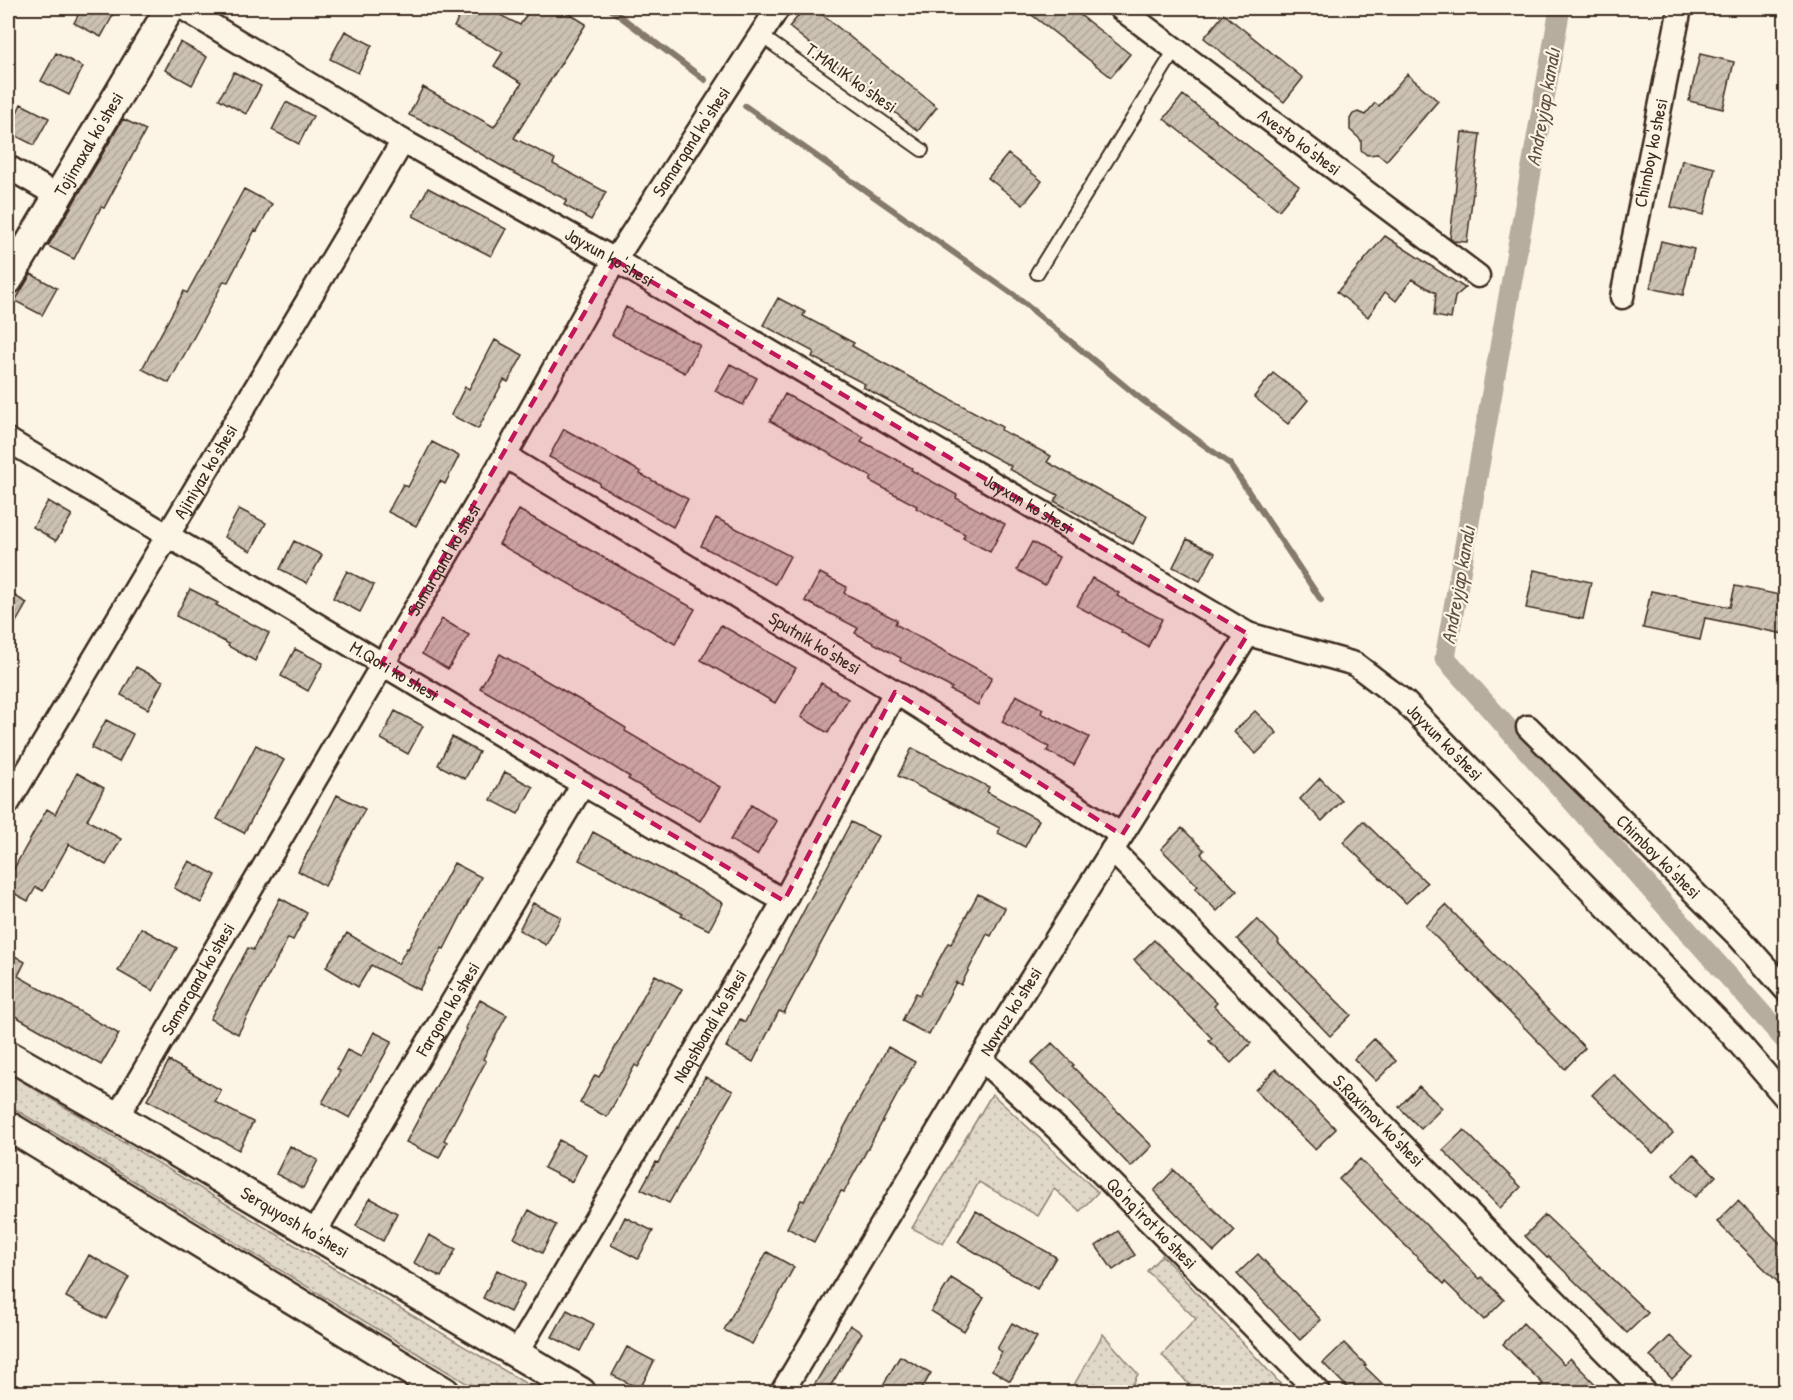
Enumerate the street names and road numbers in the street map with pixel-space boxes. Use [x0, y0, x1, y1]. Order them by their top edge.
street label: T.MALIK ko'shesi [800, 37, 902, 118]
street label: Samarqand ko'shesi [646, 82, 736, 201]
street label: Tojimaxal ko'shesi [48, 87, 129, 201]
street label: Chimboy ko'shesi [1627, 96, 1674, 209]
street label: Avesto ko'shesi [1253, 102, 1346, 181]
street label: Jayxun ko'shesi [560, 221, 659, 292]
street label: Ajiniyaz ko'shesi [167, 419, 243, 523]
street label: Jayxun ko'shesi [979, 468, 1077, 540]
street label: Samarqand ko'shesi [401, 499, 486, 621]
street label: Sputnik ko'shesi [764, 605, 866, 680]
street label: M.Qori ko'shesi [345, 634, 443, 707]
street label: Jayxun ko'shesi [1401, 698, 1489, 786]
street label: Chimboy ko'shesi [1611, 809, 1707, 904]
street label: Samarqand ko'shesi [155, 918, 240, 1040]
street label: Fargona ko'shesi [409, 957, 486, 1061]
street label: Navruz ko'shesi [973, 962, 1048, 1060]
street label: Naqshbandi ko'shesi [666, 965, 753, 1087]
street label: S.Raximov ko'shesi [1328, 1069, 1430, 1172]
street label: Qo'ng'irot ko'shesi [1101, 1172, 1203, 1275]
street label: Serquyosh ko'shesi [236, 1180, 354, 1264]

